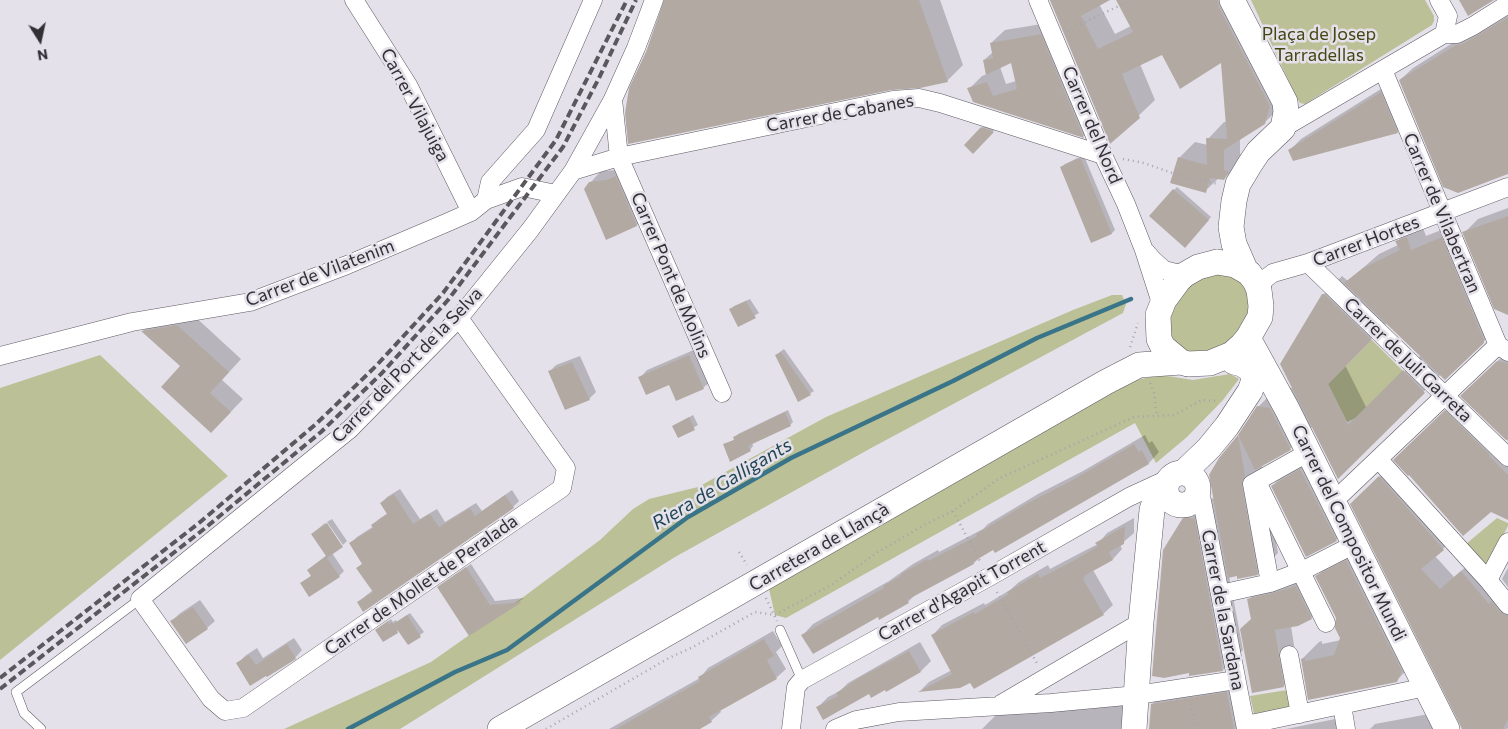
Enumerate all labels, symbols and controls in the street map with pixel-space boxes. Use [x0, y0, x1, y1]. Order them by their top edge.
north arrow [15, 15, 65, 65]
park label: Plaça de Josep Tarradellas [1262, 23, 1376, 66]
street label: Carrer Vilajuiga [376, 45, 454, 165]
text: N [36, 46, 49, 65]
street label: Carrer del Nord [1058, 63, 1126, 187]
street label: Carrer de Cabanes [765, 89, 915, 137]
street label: Carrer de Vilabertran [1399, 130, 1485, 296]
street label: Carrer Pont de Molins [626, 189, 716, 361]
street label: Carrer Hortes [1310, 211, 1422, 271]
street label: Carrer de Vilatenim [243, 235, 397, 311]
street label: Carrer del Port de la Selva [327, 283, 487, 447]
street label: Carrer de Juli Garreta [1339, 293, 1477, 427]
street label: Carrer del Compositor Mundi [1287, 421, 1411, 645]
water label: Riera de Galligants [648, 433, 796, 535]
street label: Carretera de Llançà [745, 498, 893, 596]
street label: Carrer de Mollet de Peralada [320, 510, 522, 660]
street label: Carrer de la Sardana [1197, 528, 1249, 692]
street label: Carrer d'Agapit Torrent [874, 536, 1050, 646]

